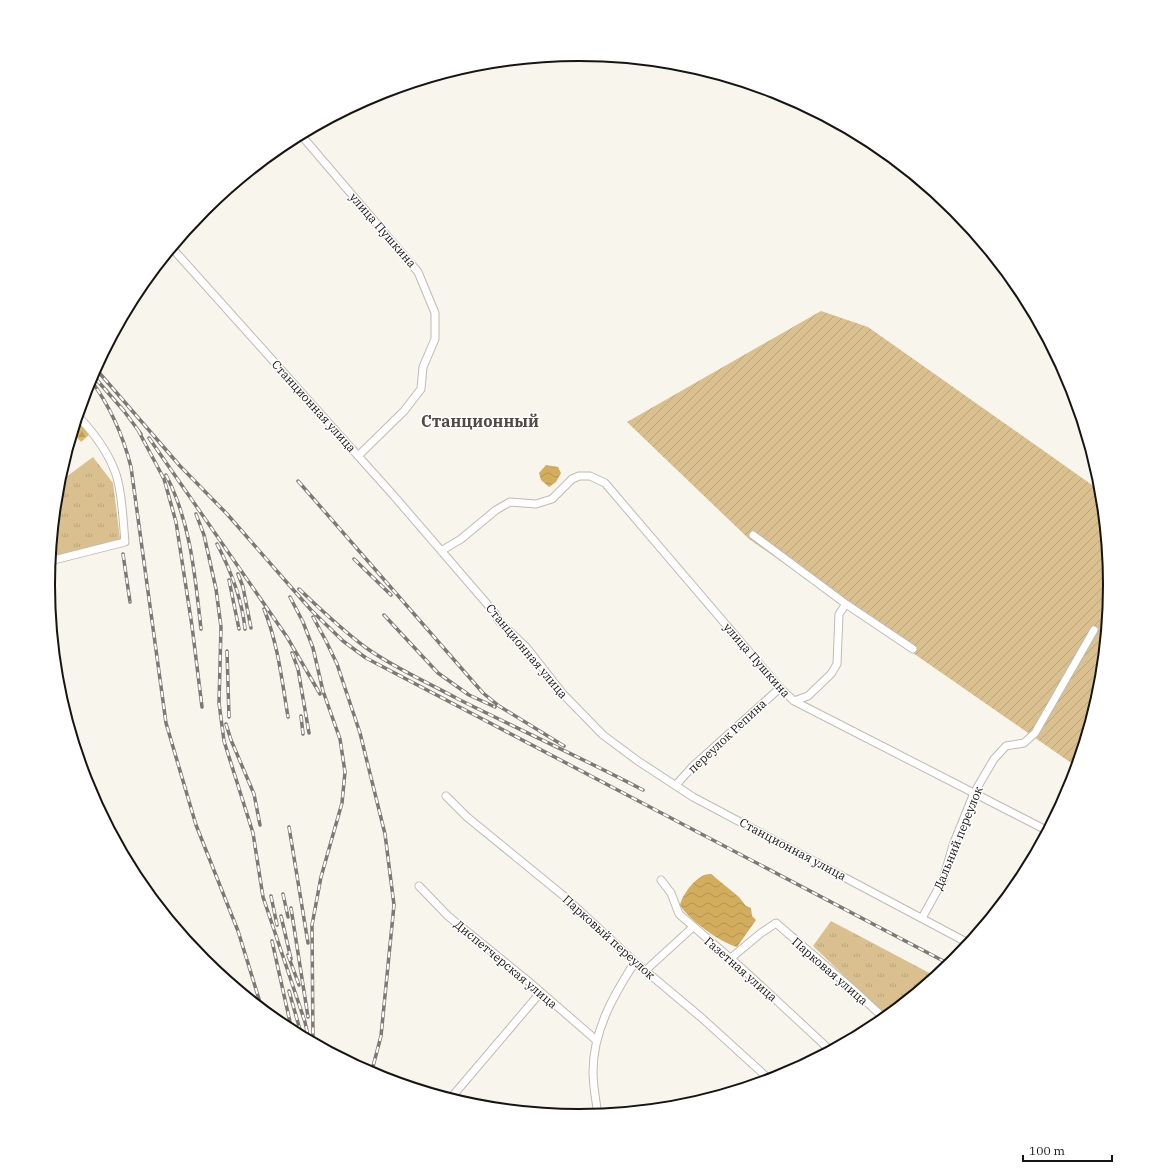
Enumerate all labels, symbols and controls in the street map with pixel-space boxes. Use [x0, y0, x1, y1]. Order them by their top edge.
street label: улица Пушкина [346, 190, 420, 271]
street label: Станционная улица [269, 357, 360, 456]
district label: Станционный [421, 411, 539, 431]
street label: Станционная улица [483, 601, 571, 702]
street label: улица Пушкина [720, 620, 794, 701]
street label: переулок Репина [685, 695, 770, 776]
street label: Дальний переулок [930, 784, 986, 892]
street label: Станционная улица [737, 814, 849, 884]
street label: Парковый переулок [560, 892, 658, 982]
street label: Диспетчерская улица [452, 917, 561, 1012]
street label: Газетная улица [702, 933, 781, 1005]
street label: Парковая улица [789, 934, 871, 1008]
scale bar [1023, 1137, 1112, 1163]
text: 100 m [1029, 1143, 1065, 1158]

